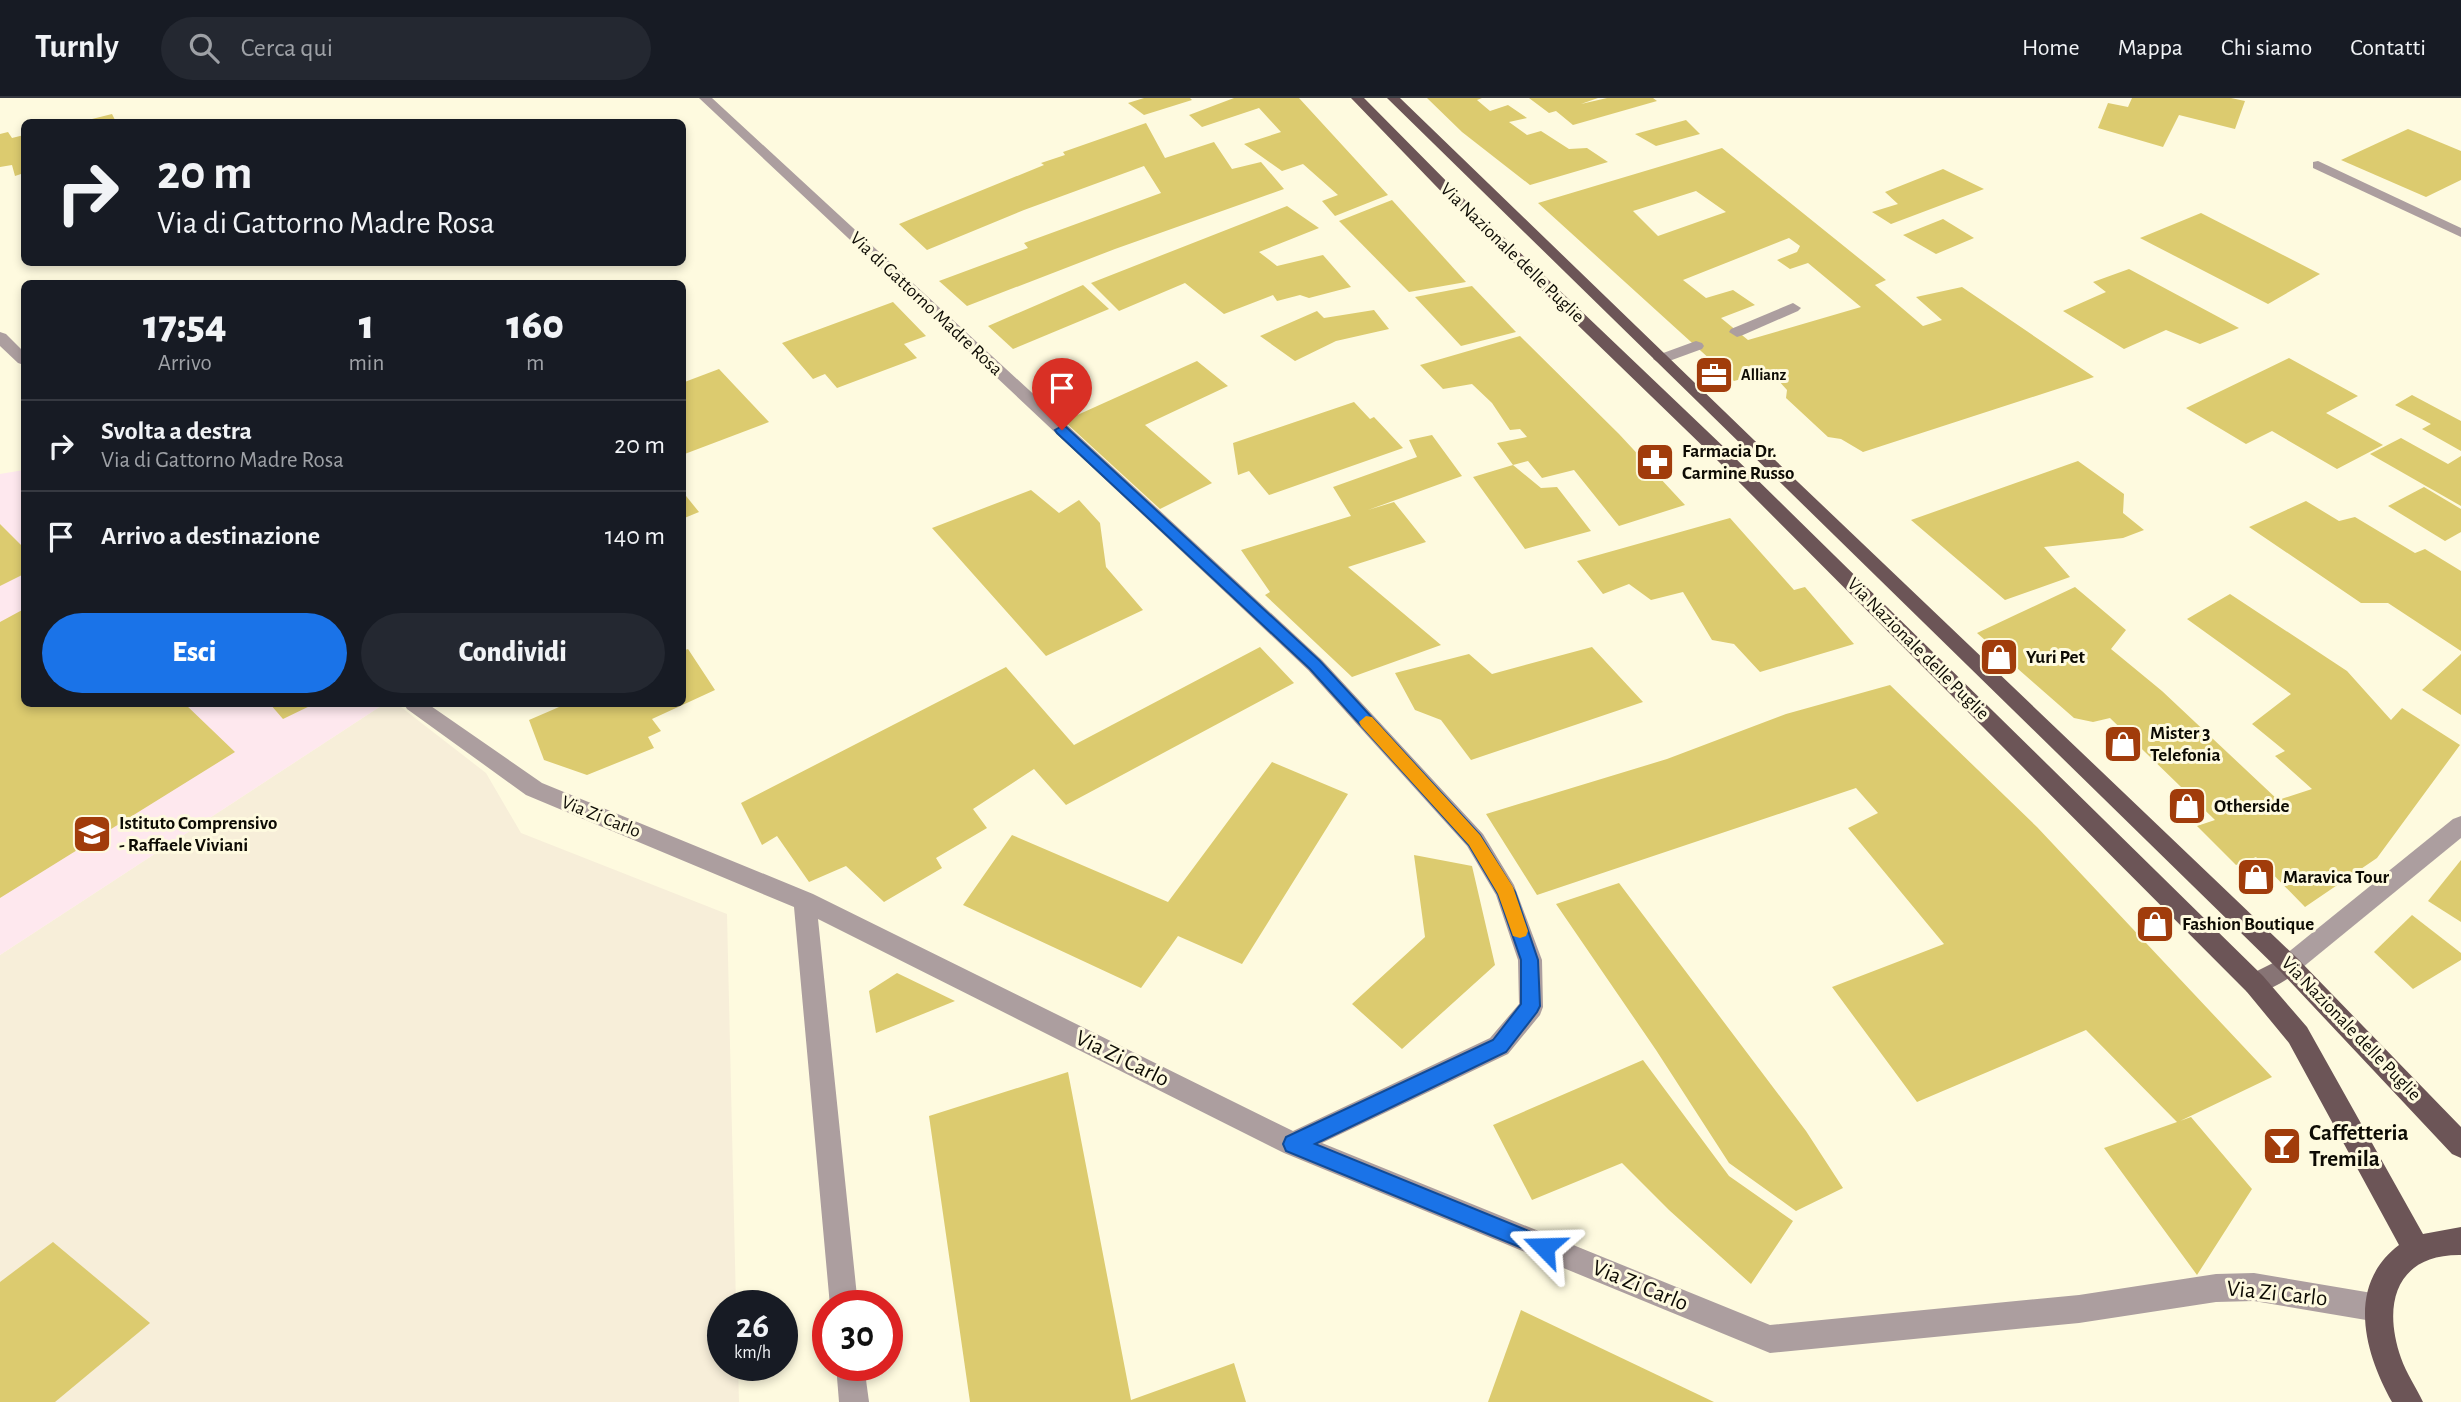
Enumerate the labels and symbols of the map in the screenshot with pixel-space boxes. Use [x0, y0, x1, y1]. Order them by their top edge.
street label: Via Nazionale delle Puglie [1436, 180, 1588, 326]
street label: Via di Gattorno Madre Rosa [846, 229, 1006, 380]
office icon: Allianz [1693, 354, 1735, 396]
pin [1032, 358, 1092, 430]
place label: Allianz [1741, 367, 1786, 383]
pharmacy icon: Farmacia Dr. Carmine Russo [1634, 441, 1676, 483]
place label: Farmacia Dr. Carmine Russo [1682, 442, 1794, 483]
street label: Via Nazionale delle Puglie [1843, 574, 1993, 724]
shop icon: Yuri Pet [1978, 636, 2020, 678]
place label: Yuri Pet [2026, 648, 2085, 667]
shop icon: Mister 3 Telefonia [2102, 723, 2144, 765]
place label: Mister 3 Telefonia [2150, 724, 2221, 765]
shop icon: Otherside [2166, 785, 2208, 827]
street label: Via Zi Carlo [559, 793, 643, 841]
place label: Otherside [2214, 797, 2290, 816]
school or university icon: Istituto Comprensivo - Raffaele Viviani [71, 813, 113, 855]
place label: Istituto Comprensivo - Raffaele Viviani [119, 814, 277, 855]
shop icon: Maravica Tour [2235, 856, 2277, 898]
place label: Maravica Tour [2283, 868, 2390, 887]
shop icon: Fashion Boutique [2134, 903, 2176, 945]
place label: Fashion Boutique [2182, 915, 2314, 934]
street label: Via Nazionale delle Puglie [2278, 953, 2424, 1105]
street label: Via Zi Carlo [1071, 1026, 1173, 1092]
place label: Caffetteria Tremila [2309, 1122, 2409, 1171]
bar icon: Caffetteria Tremila [2261, 1125, 2303, 1167]
position arrow [1507, 1210, 1581, 1284]
street label: Via Zi Carlo [1589, 1256, 1691, 1316]
street label: Via Zi Carlo [2225, 1277, 2329, 1311]
speed limit sign: 30 [812, 1290, 903, 1381]

